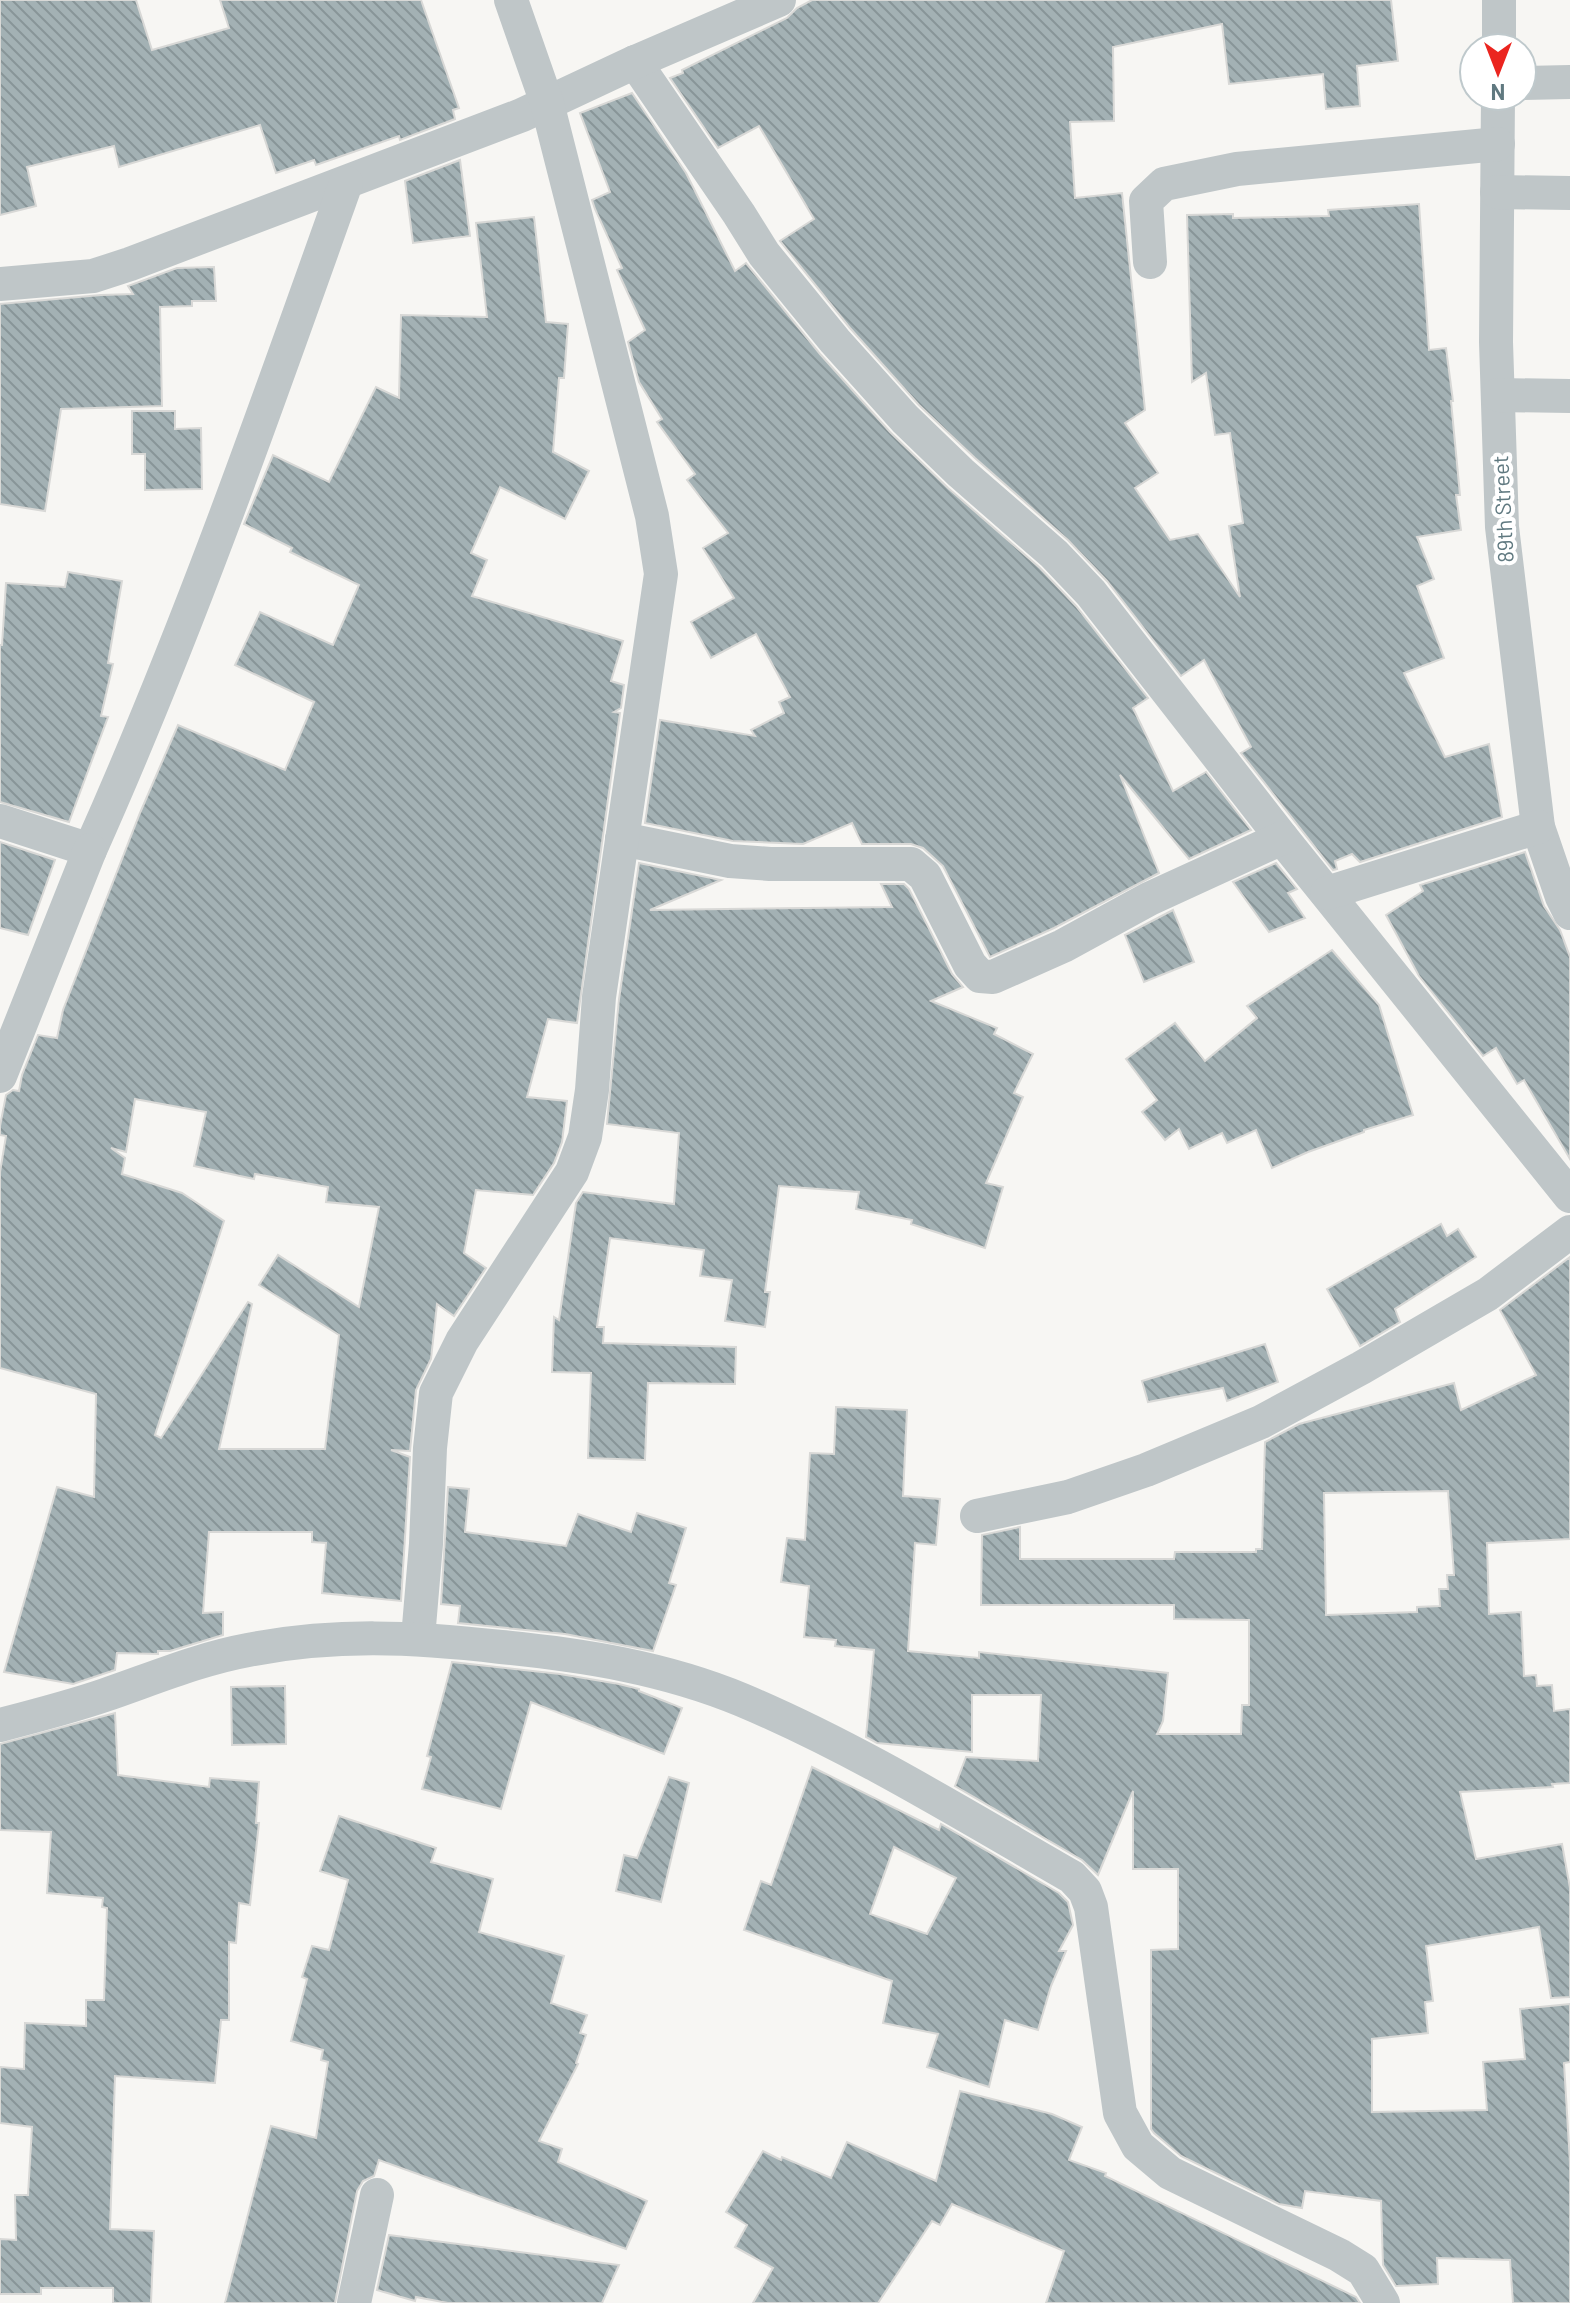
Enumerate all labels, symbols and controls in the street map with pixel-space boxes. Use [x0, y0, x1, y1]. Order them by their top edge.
north arrow [1458, 32, 1538, 112]
text: N [1491, 80, 1505, 106]
street label: 89th Street [1486, 455, 1518, 563]

